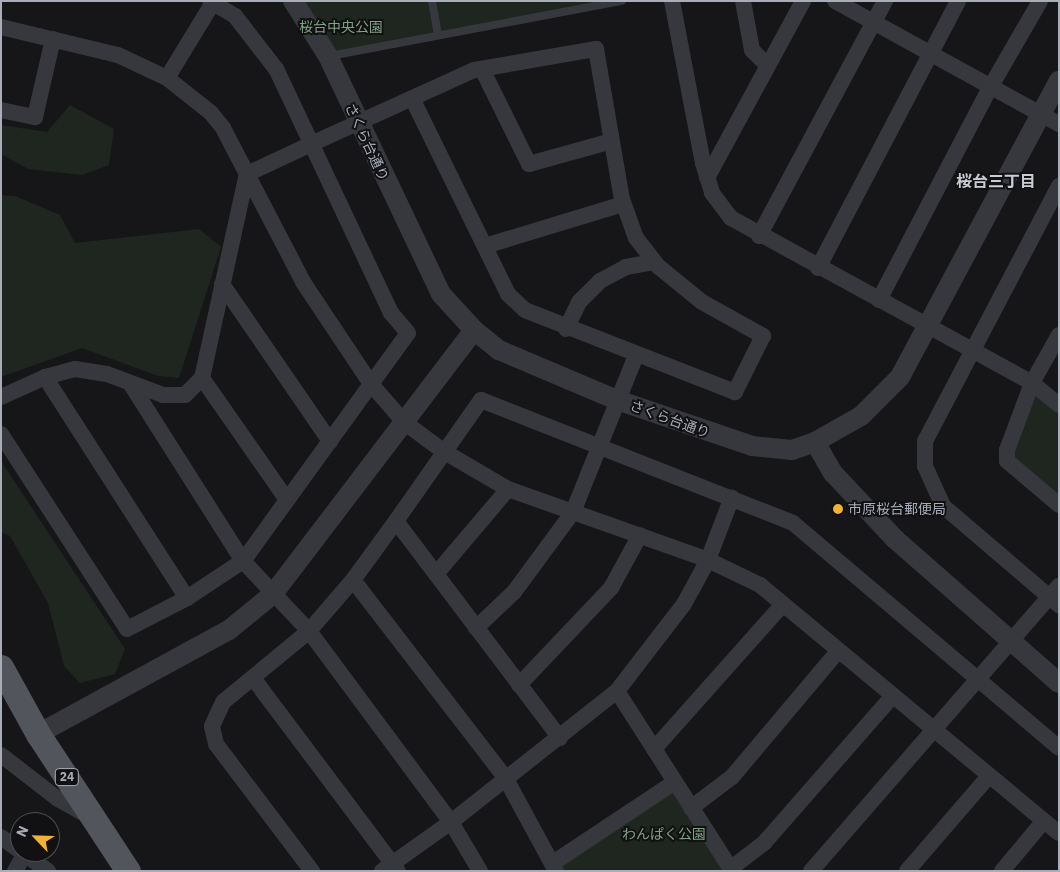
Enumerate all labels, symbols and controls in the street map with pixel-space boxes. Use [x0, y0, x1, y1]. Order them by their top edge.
park label: 桜台中央公園 [299, 19, 383, 35]
street label: さくら台通り [342, 100, 392, 184]
district label: 桜台三丁目 [956, 171, 1036, 191]
street label: さくら台通り [628, 397, 712, 441]
place label: 市原桜台郵便局 [848, 501, 946, 517]
marker: 市原桜台郵便局 [832, 503, 844, 515]
road number: 24 [54, 768, 80, 786]
north arrow [10, 812, 60, 862]
text: N [12, 823, 32, 840]
park label: わんぱく公園 [622, 826, 706, 842]

